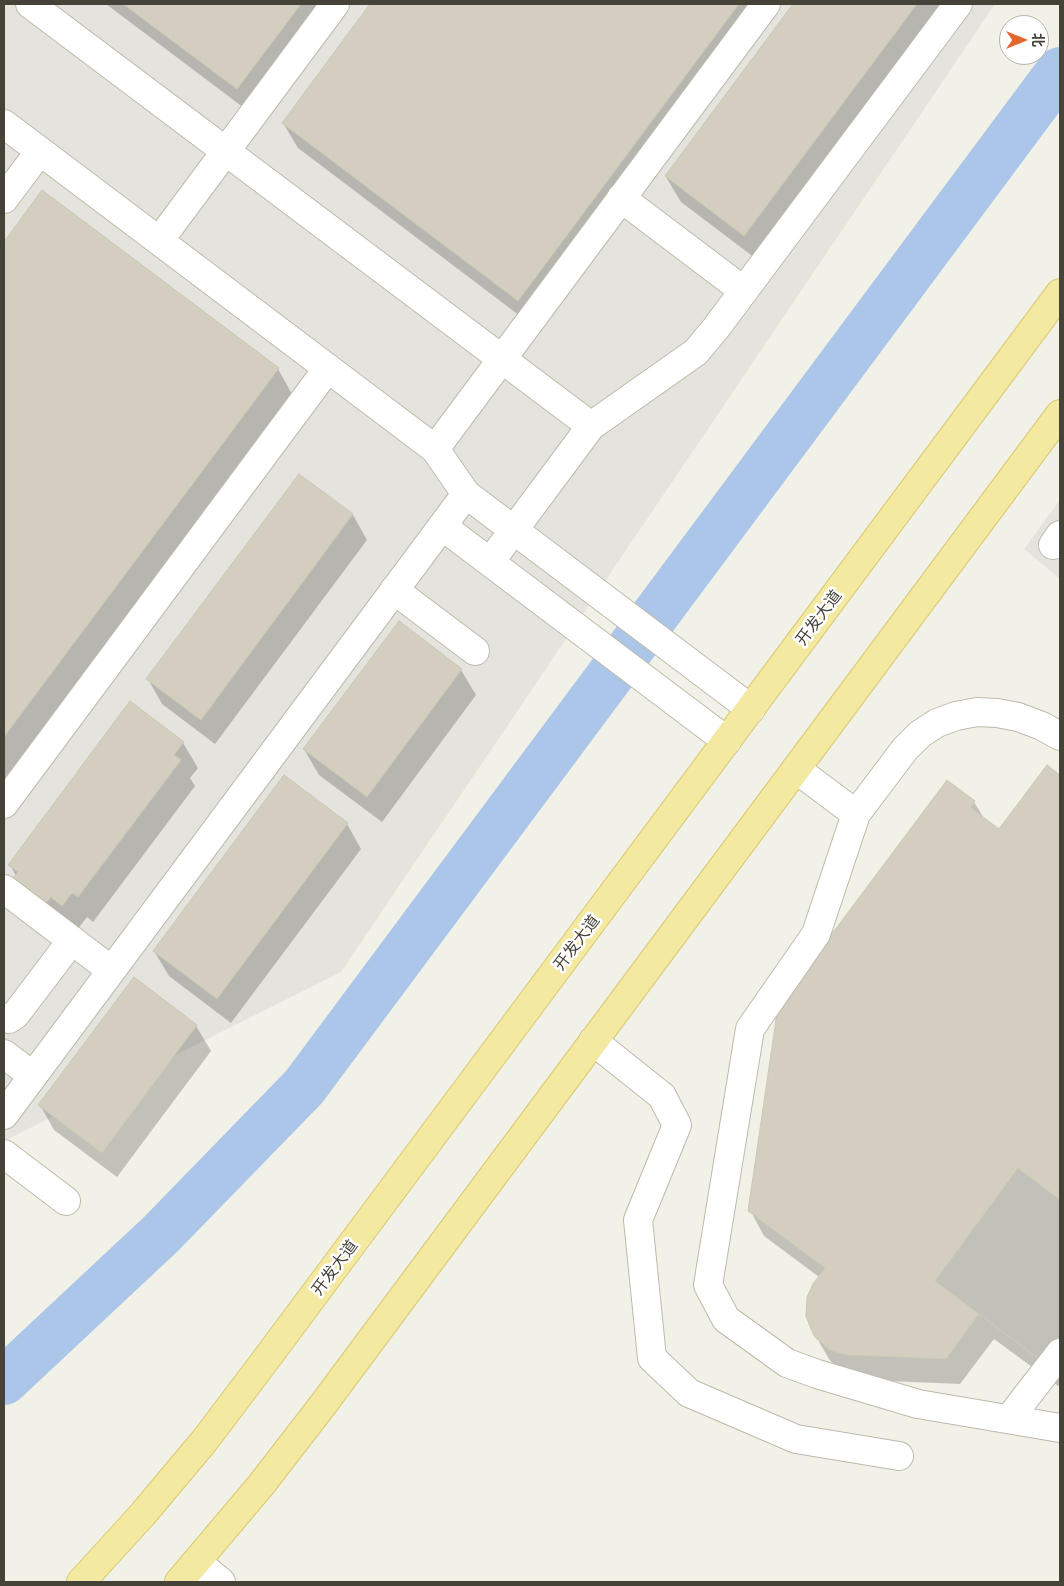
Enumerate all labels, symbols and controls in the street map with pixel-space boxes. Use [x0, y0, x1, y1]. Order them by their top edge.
north arrow [999, 15, 1049, 65]
text: 北 [1029, 33, 1047, 47]
street label: 开发大道 [792, 587, 846, 649]
street label: 开发大道 [550, 912, 604, 974]
street label: 开发大道 [308, 1237, 362, 1299]

